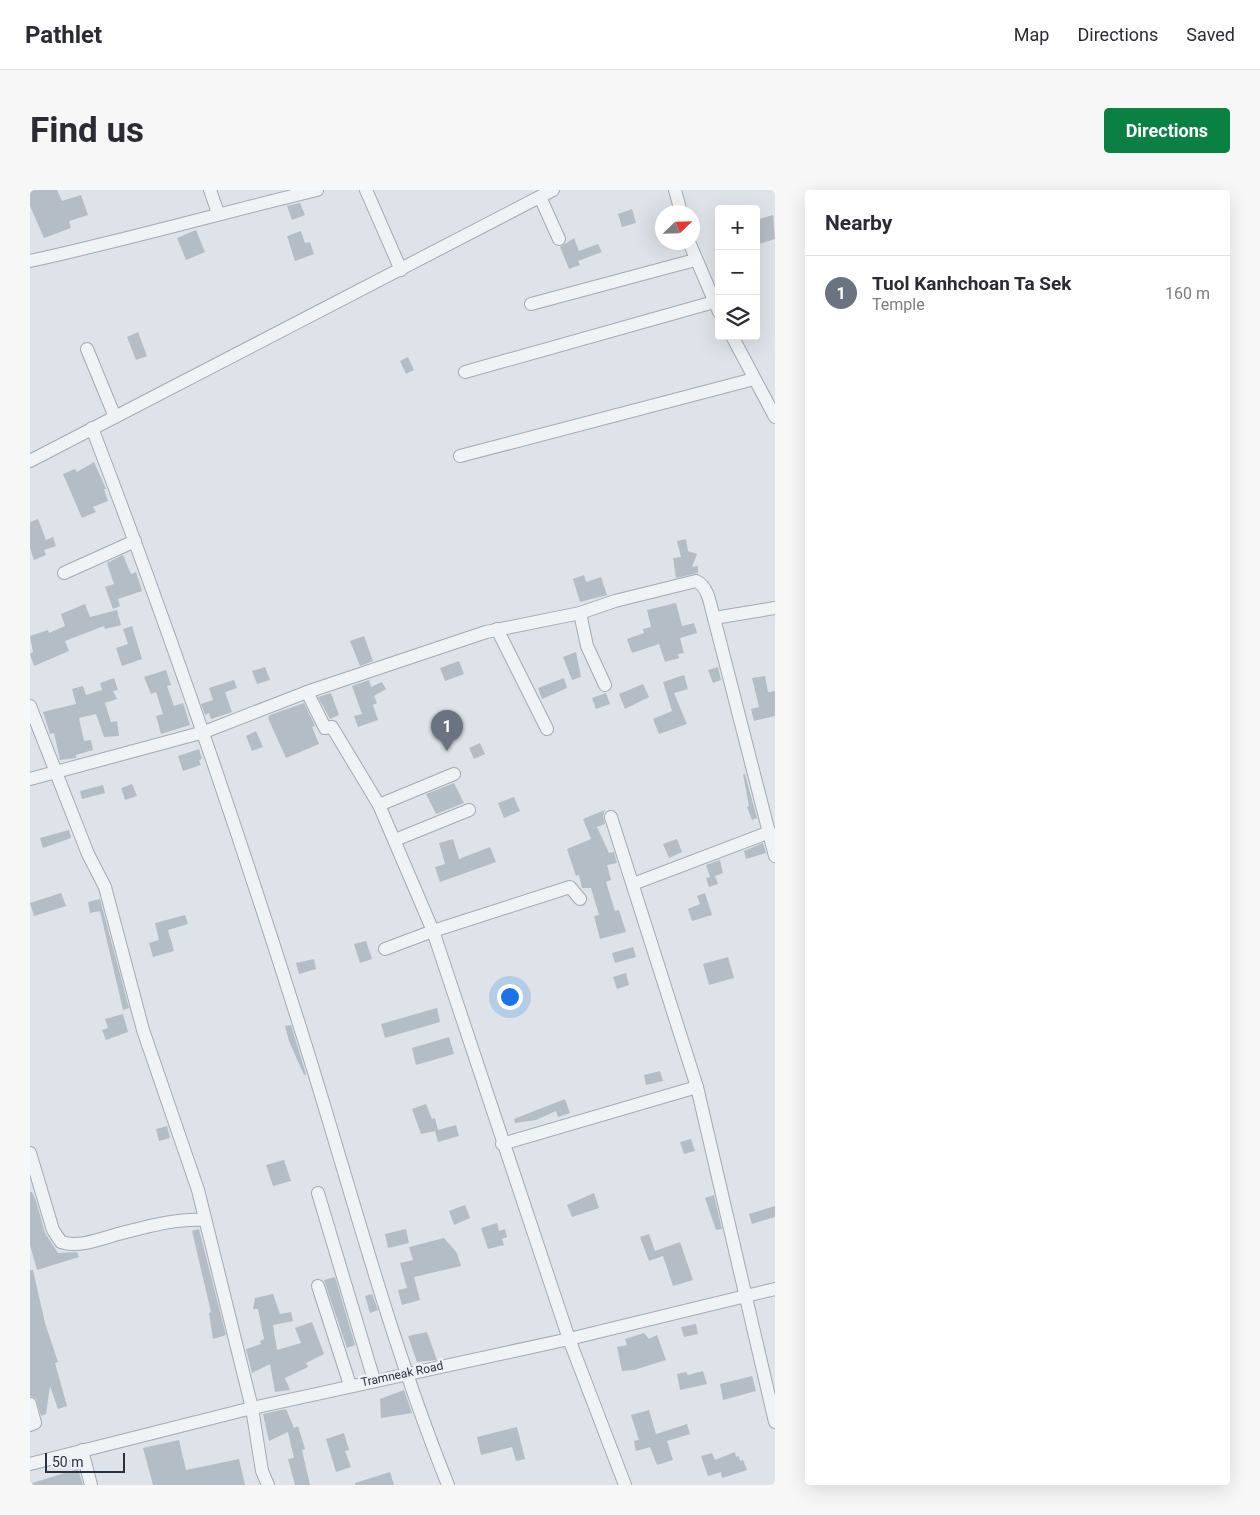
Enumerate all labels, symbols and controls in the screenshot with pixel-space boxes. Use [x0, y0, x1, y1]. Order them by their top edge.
text: Pathlet [25, 21, 102, 49]
text: Map [1014, 24, 1049, 45]
text: Directions [1077, 24, 1158, 45]
text: Saved [1186, 24, 1235, 45]
button: Directions [1104, 108, 1230, 153]
text: Find us [30, 110, 144, 151]
north arrow [655, 205, 700, 250]
map controls [715, 205, 760, 340]
button: + [715, 205, 760, 250]
text: Nearby [825, 211, 892, 235]
button: − [715, 250, 760, 295]
text: Tuol Kanhchoan Ta Sek [872, 272, 1071, 295]
text: 1 [836, 284, 846, 303]
text: 160 m [1165, 284, 1210, 303]
button: layers [715, 295, 760, 340]
text: Temple [872, 295, 925, 314]
pin: 1 [431, 710, 463, 751]
your location [497, 984, 523, 1010]
street label: Tramneak Road [360, 1358, 444, 1390]
scale bar [45, 1450, 125, 1473]
text: 50 m [52, 1454, 84, 1470]

